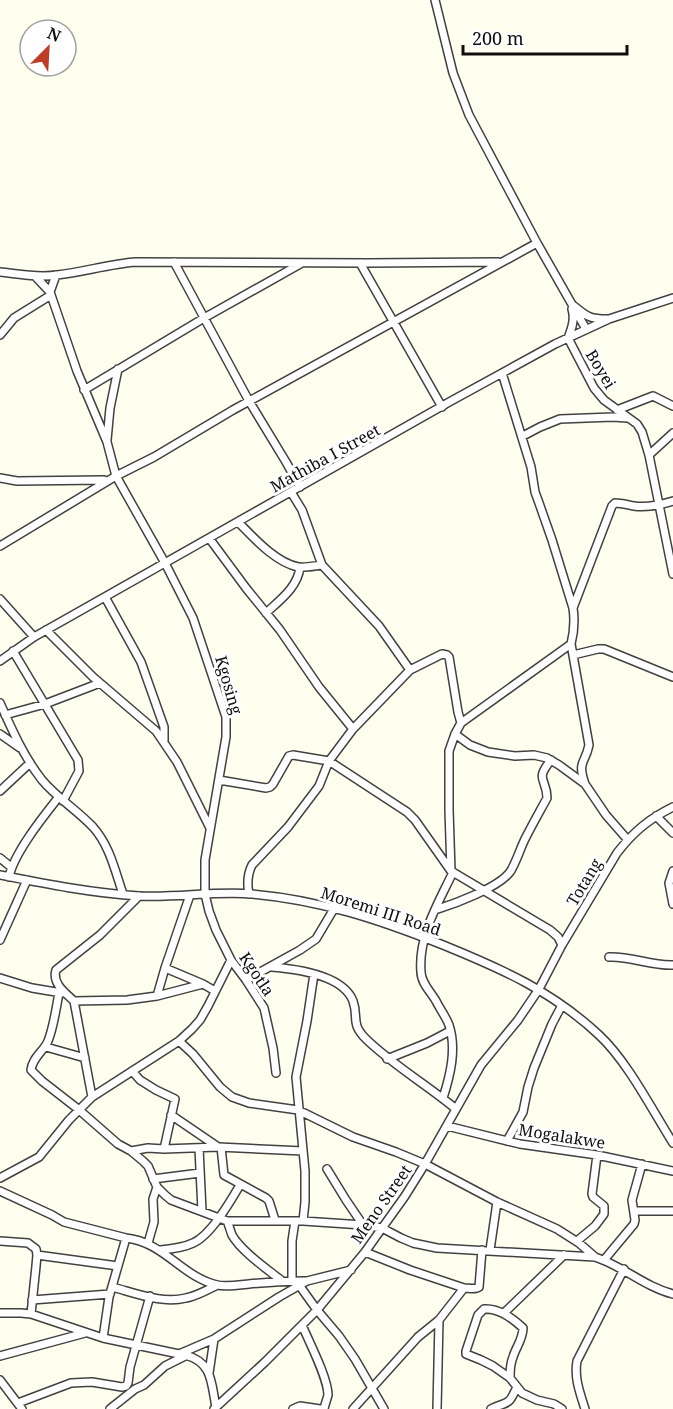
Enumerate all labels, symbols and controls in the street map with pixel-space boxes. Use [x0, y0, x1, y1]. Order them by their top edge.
north arrow [18, 18, 78, 78]
scale bar [463, 18, 626, 56]
text: N [44, 22, 65, 47]
text: 200 m [472, 26, 524, 50]
street label: Boyei [581, 345, 621, 393]
street label: Mathiba I Street [266, 418, 384, 497]
street label: Kgosing [210, 653, 248, 717]
street label: Totang [561, 854, 607, 910]
street label: Moremi III Road [318, 881, 444, 941]
street label: Kgotla [234, 948, 280, 1000]
street label: Mogalakwe [517, 1118, 607, 1154]
street label: Meno Street [346, 1160, 417, 1248]

